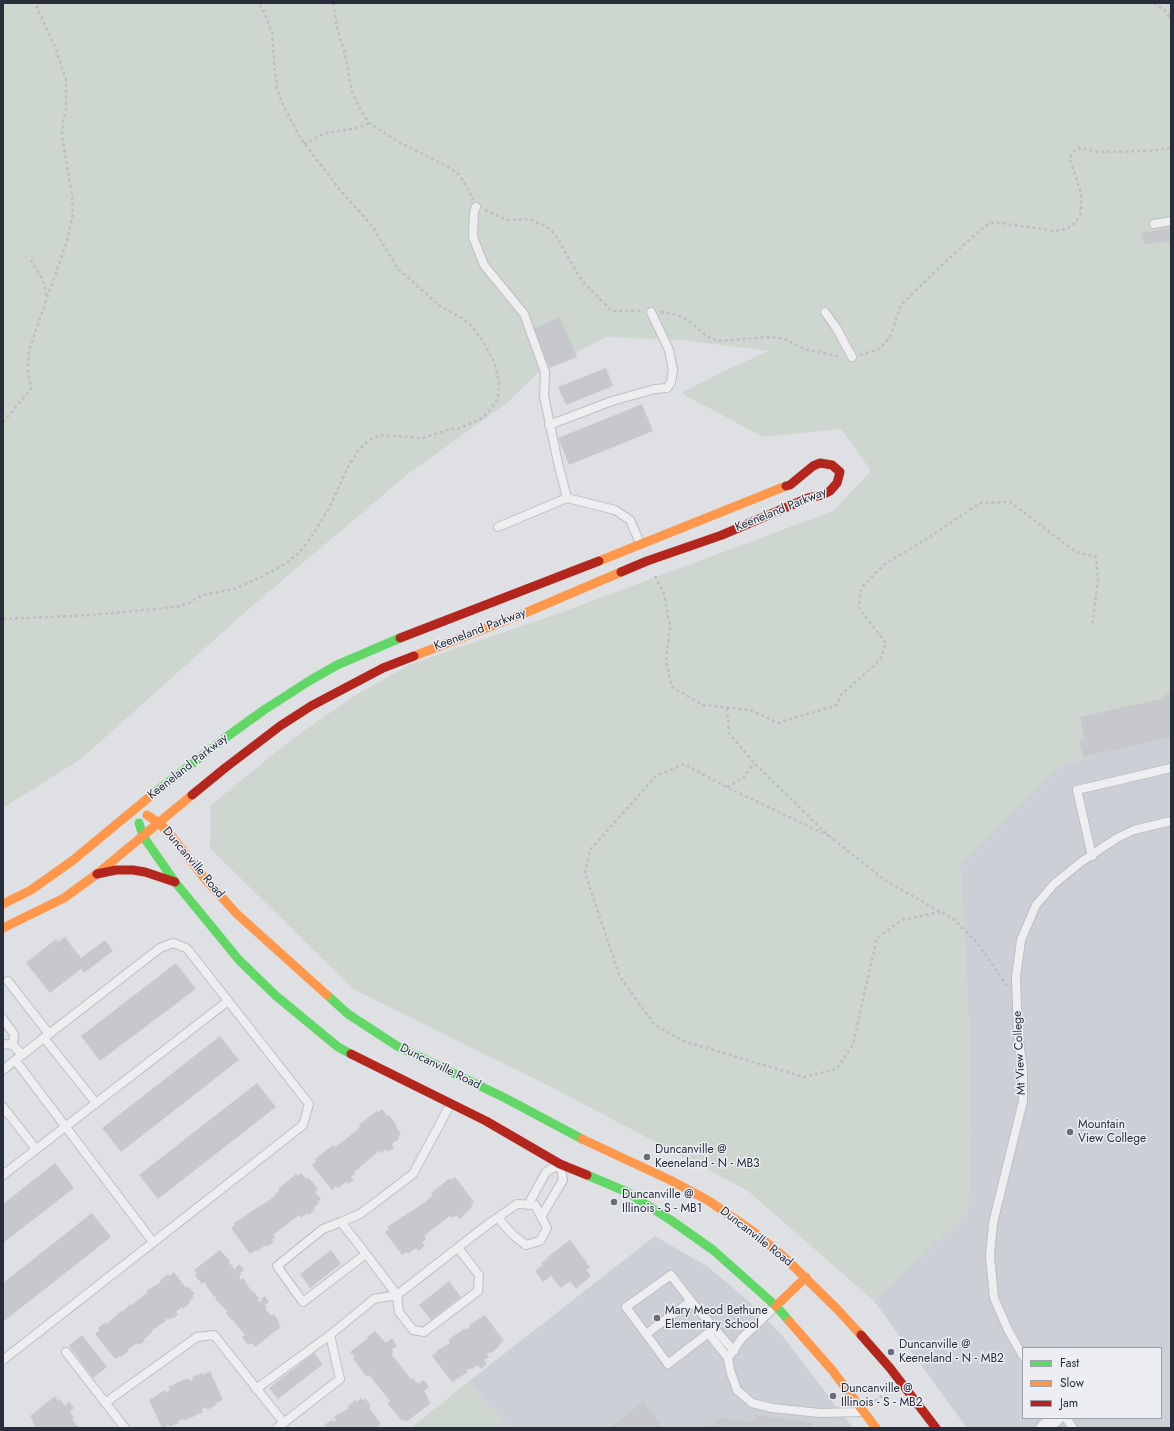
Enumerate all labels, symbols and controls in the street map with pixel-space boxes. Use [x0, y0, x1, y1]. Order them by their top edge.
street label: Keeneland Parkway [733, 485, 829, 535]
street label: Keeneland Parkway [432, 606, 528, 654]
street label: Keeneland Parkway [145, 731, 231, 803]
street label: Duncanville Road [159, 825, 227, 901]
street label: Mt View College [1011, 1010, 1029, 1096]
street label: Duncanville Road [397, 1041, 483, 1093]
place label: Mountain View College [1078, 1118, 1146, 1146]
marker: Mountain View College [1065, 1127, 1075, 1137]
place label: Duncanville @ Keeneland - N - MB3 [655, 1143, 760, 1171]
marker: Duncanville @ Keeneland - N - MB3 [642, 1152, 652, 1162]
place label: Duncanville @ Illinois - S - MB1 [622, 1188, 702, 1216]
marker: Duncanville @ Illinois - S - MB1 [609, 1197, 619, 1207]
street label: Duncanville Road [717, 1204, 795, 1270]
place label: Mary Meod Bethune Elementary School [665, 1304, 768, 1332]
marker: Mary Meod Bethune Elementary School [652, 1313, 662, 1323]
place label: Duncanville @ Keeneland - N - MB2 [899, 1338, 1004, 1366]
marker: Duncanville @ Keeneland - N - MB2 [886, 1347, 896, 1357]
legend [1022, 1347, 1162, 1419]
text: Fast [1060, 1354, 1079, 1372]
text: Slow [1060, 1374, 1084, 1392]
place label: Duncanville @ Illinois - S - MB2 [841, 1382, 923, 1410]
marker: Duncanville @ Illinois - S - MB2 [828, 1391, 838, 1401]
text: Jam [1060, 1394, 1078, 1412]

